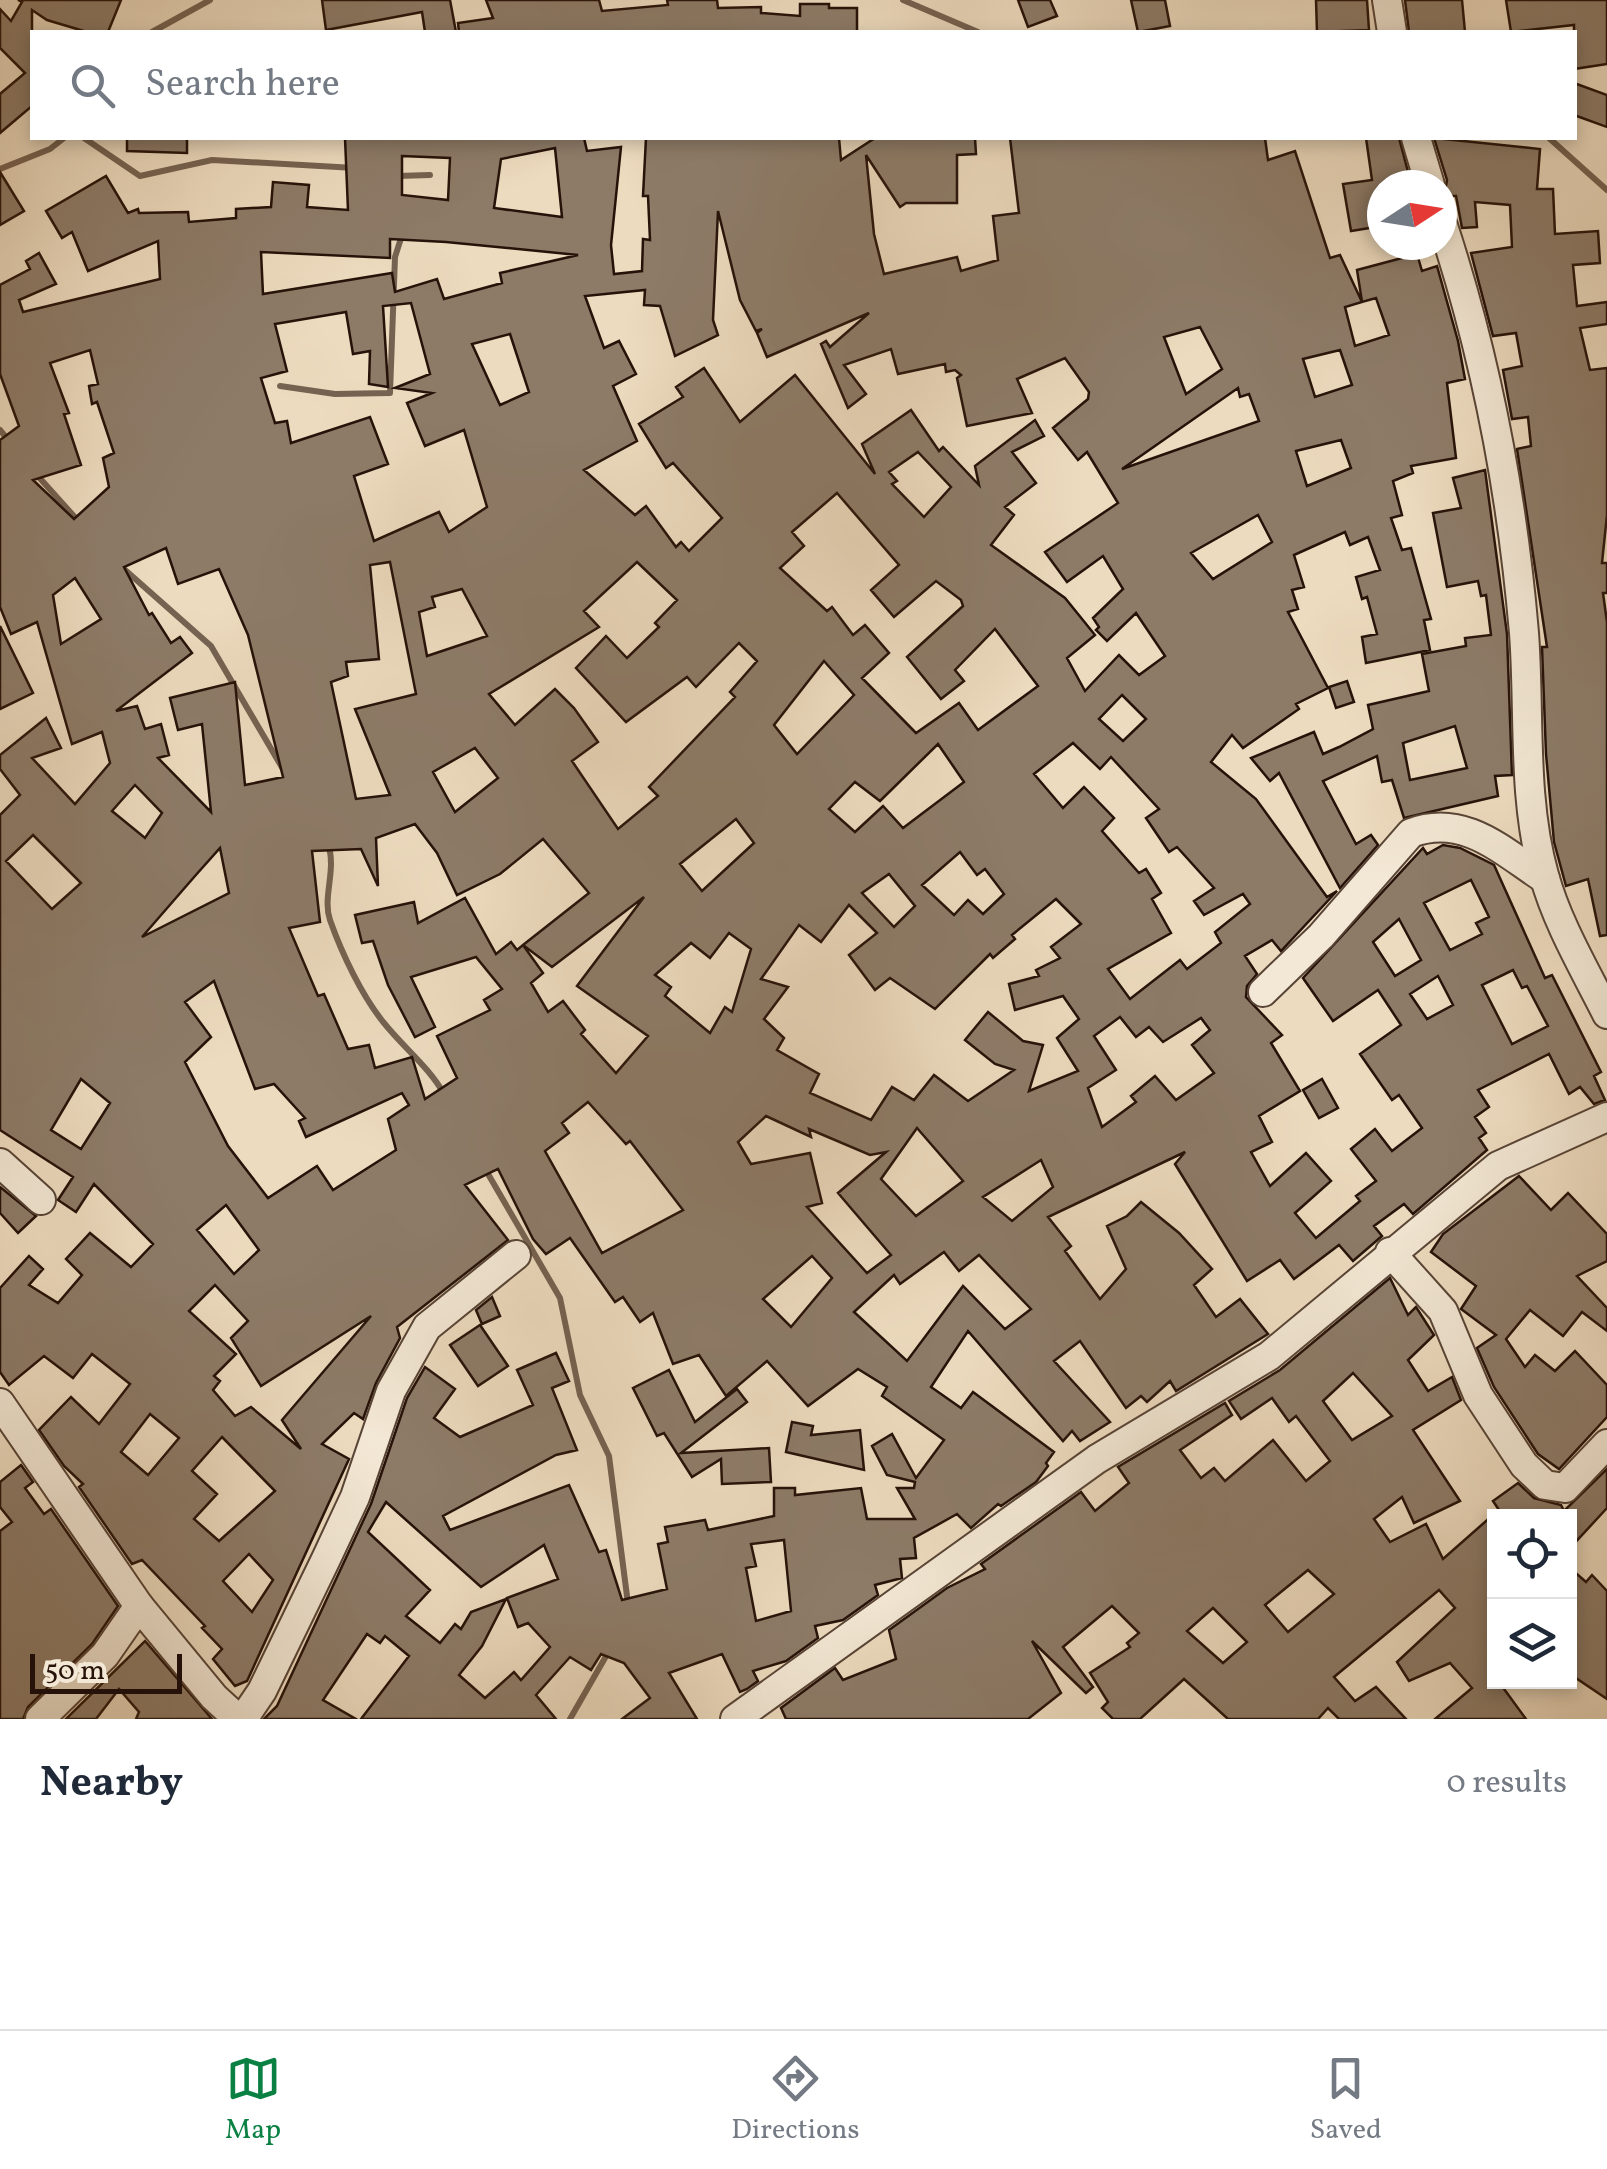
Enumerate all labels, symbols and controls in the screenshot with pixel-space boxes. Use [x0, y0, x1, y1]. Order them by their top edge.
search box [30, 30, 1577, 140]
icon: search [65, 58, 120, 113]
text: Search here [145, 59, 340, 112]
north arrow [1367, 170, 1457, 260]
map controls [1487, 1509, 1577, 1689]
button: locate [1487, 1509, 1577, 1599]
button: layers [1487, 1599, 1577, 1689]
scale bar [30, 1649, 182, 1694]
text: 50 m [45, 1652, 105, 1691]
text: Nearby [40, 1755, 183, 1814]
text: 0 results [1447, 1762, 1567, 1806]
tab: Map [225, 2051, 281, 2150]
tab: Directions [731, 2051, 860, 2150]
tab: Saved [1310, 2051, 1382, 2150]

